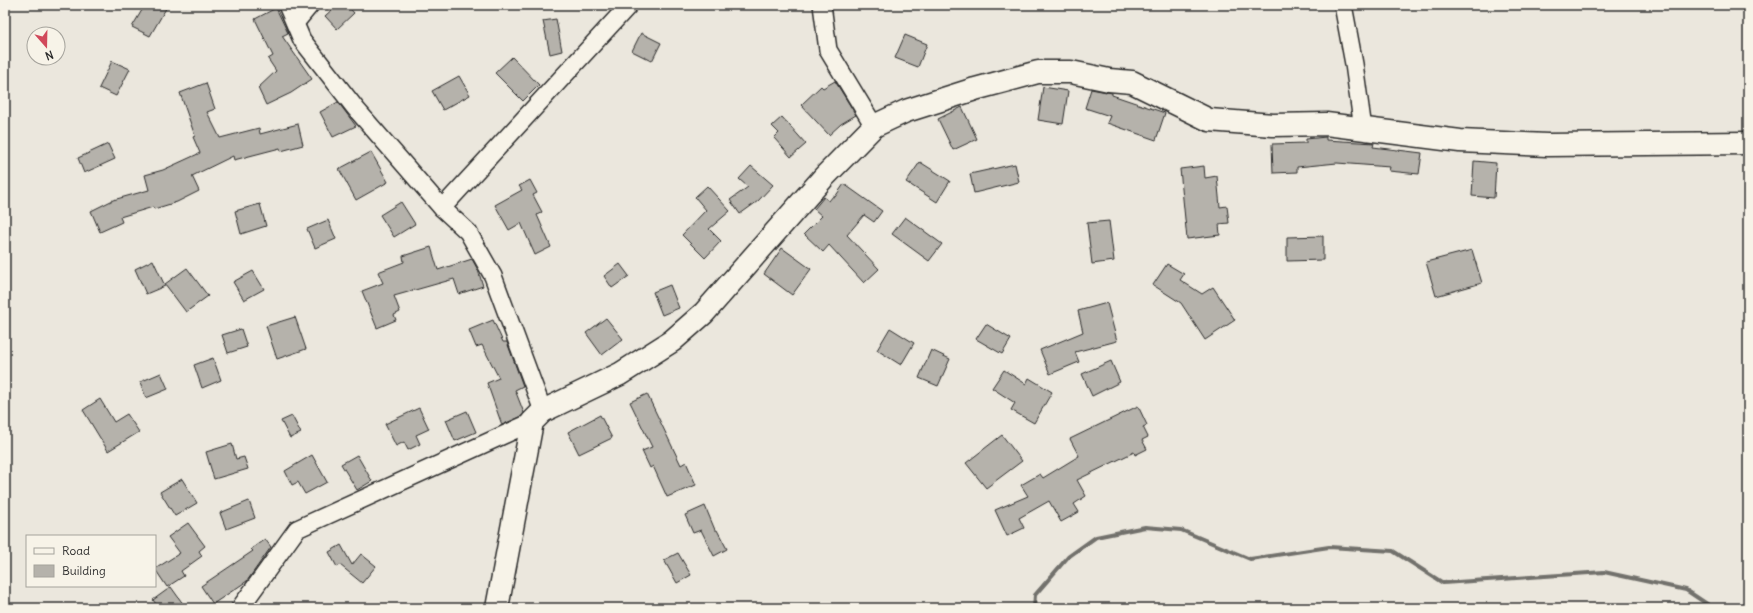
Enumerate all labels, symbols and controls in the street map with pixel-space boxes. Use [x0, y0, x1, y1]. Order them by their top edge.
north arrow [26, 26, 66, 66]
text: N [43, 48, 55, 63]
legend [26, 535, 156, 587]
text: Road [62, 543, 90, 558]
text: Building [62, 563, 106, 578]

